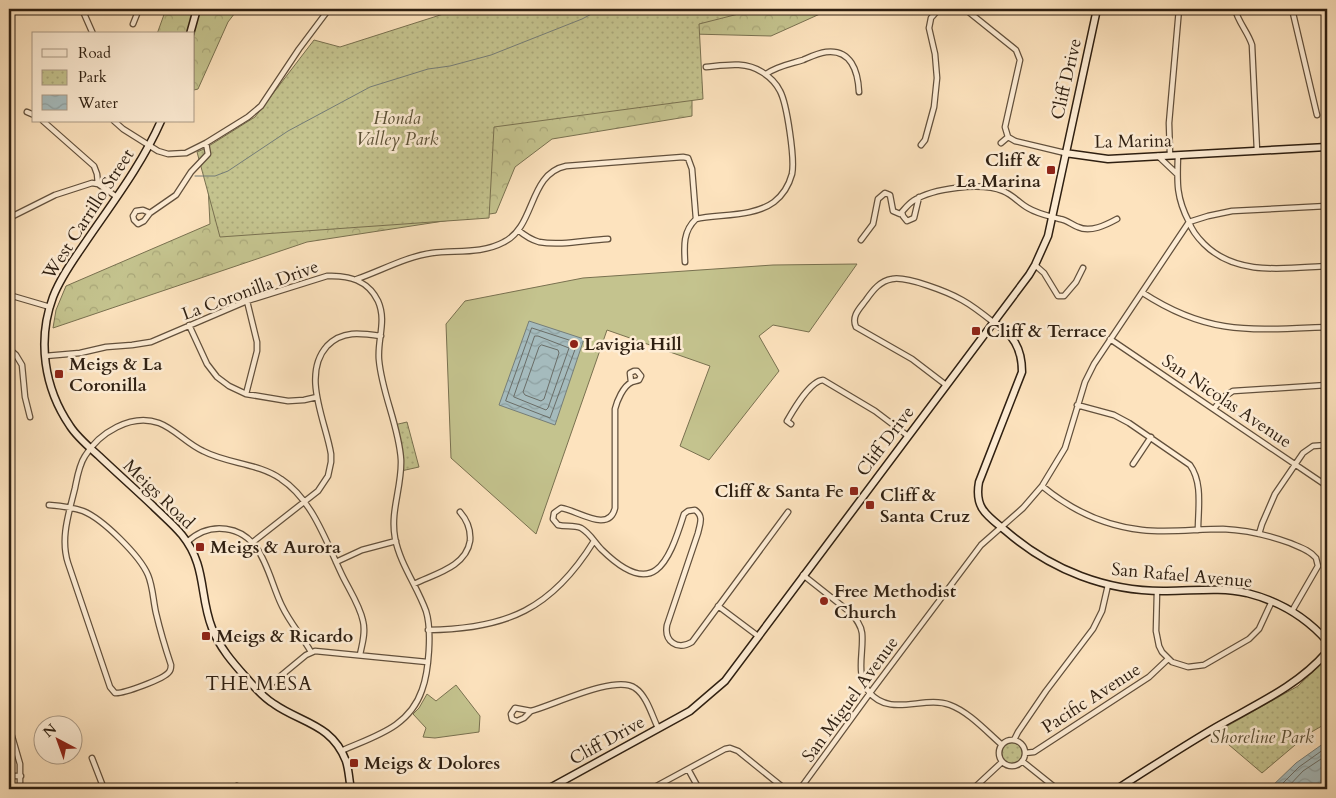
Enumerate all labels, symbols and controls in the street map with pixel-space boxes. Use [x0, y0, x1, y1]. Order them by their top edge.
legend [32, 32, 195, 122]
street label: Cliff Drive [1045, 36, 1088, 122]
text: Road [78, 43, 111, 63]
text: Park [78, 67, 107, 87]
text: Water [77, 93, 119, 113]
park label: Honda Valley Park [356, 106, 438, 152]
street label: La Marina [1094, 128, 1172, 155]
street label: West Carrillo Street [36, 144, 140, 285]
place label: Cliff & La Marina [956, 148, 1041, 194]
marker: Cliff & La Marina [1045, 164, 1057, 176]
street label: La Coronilla Drive [178, 254, 322, 327]
place label: Cliff & Terrace [986, 319, 1107, 344]
marker: Cliff & Terrace [970, 325, 982, 337]
place label: Lavigia Hill [584, 332, 682, 357]
marker: Lavigia Hill [568, 338, 580, 350]
street label: San Nicolas Avenue [1157, 349, 1297, 454]
place label: Meigs & La Coronilla [69, 352, 163, 398]
marker: Meigs & La Coronilla [53, 368, 65, 380]
street label: Cliff Drive [851, 401, 920, 482]
street label: Meigs Road [117, 454, 200, 535]
place label: Cliff & Santa Fe [715, 479, 844, 504]
place label: Cliff & Santa Cruz [880, 483, 970, 529]
marker: Cliff & Santa Fe [848, 485, 860, 497]
marker: Cliff & Santa Cruz [864, 499, 876, 511]
place label: Meigs & Aurora [210, 535, 341, 560]
marker: Meigs & Aurora [194, 541, 206, 553]
street label: San Rafael Avenue [1110, 557, 1253, 594]
place label: Free Methodist Church [834, 579, 957, 625]
marker: Free Methodist Church [818, 595, 830, 607]
place label: Meigs & Ricardo [216, 624, 353, 649]
marker: Meigs & Ricardo [200, 630, 212, 642]
street label: San Miguel Avenue [796, 631, 905, 767]
street label: Pacific Avenue [1037, 657, 1146, 740]
district label: THE MESA [205, 671, 313, 697]
street label: Cliff Drive [565, 709, 649, 771]
north arrow [32, 716, 82, 766]
text: N [39, 719, 61, 742]
park label: Shoreline Park [1210, 725, 1314, 750]
place label: Meigs & Dolores [364, 751, 500, 776]
marker: Meigs & Dolores [348, 757, 360, 769]

